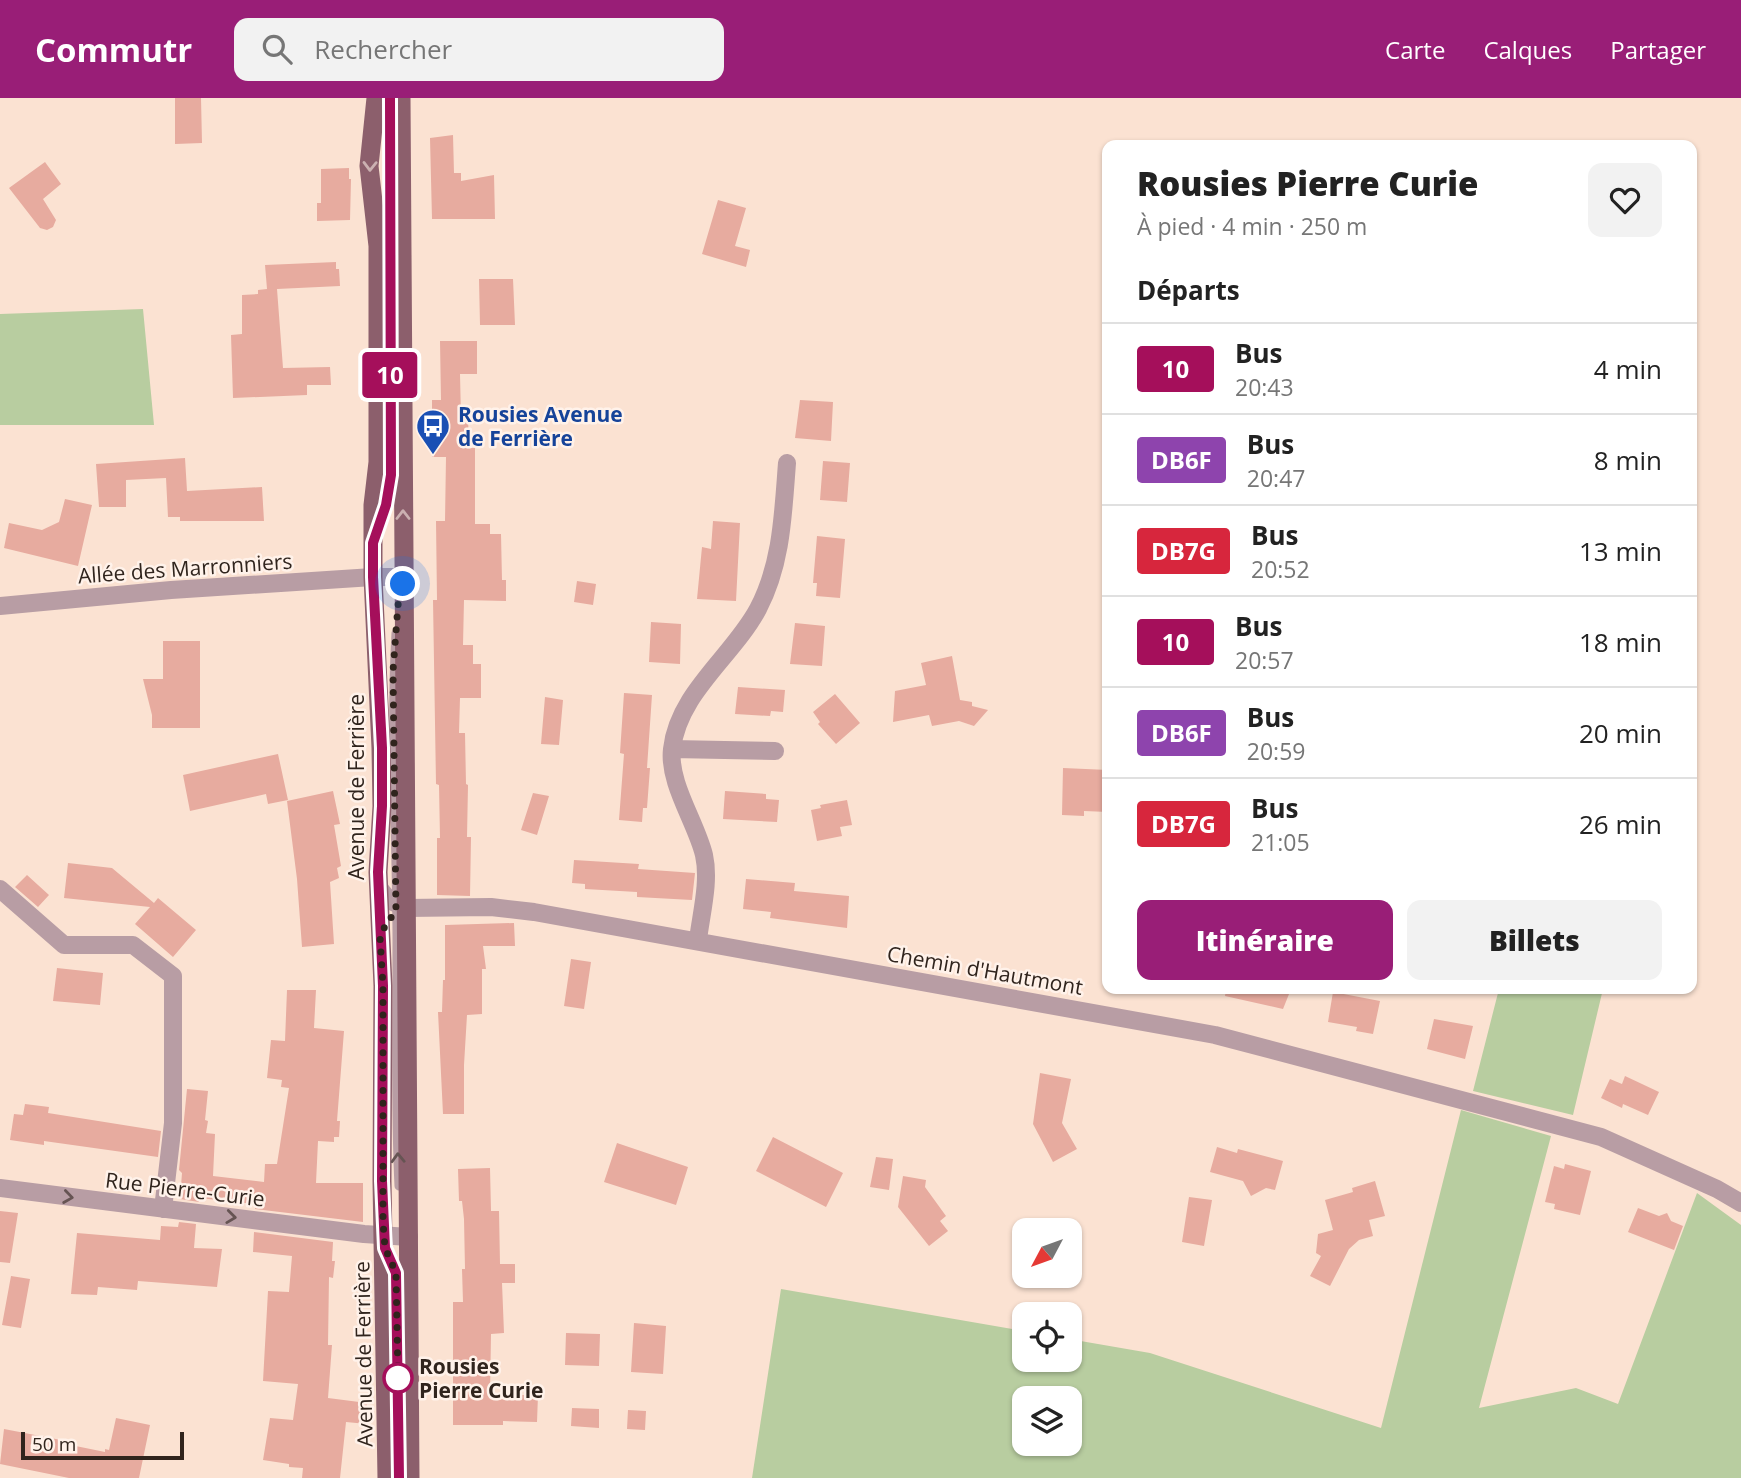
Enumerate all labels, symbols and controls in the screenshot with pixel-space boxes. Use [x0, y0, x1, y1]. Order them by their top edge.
search box [234, 18, 724, 81]
text: Commutr [35, 27, 192, 72]
icon: search [258, 30, 296, 68]
text: Rechercher [314, 31, 452, 67]
text: Carte [1385, 33, 1445, 66]
text: Calques [1483, 33, 1572, 66]
text: Partager [1610, 33, 1706, 66]
one-way arrow [362, 161, 378, 172]
text: Rousies Pierre Curie [1137, 161, 1478, 206]
button: heart [1588, 163, 1662, 237]
text: À pied · 4 min · 250 m [1137, 210, 1367, 242]
text: Départs [1137, 272, 1240, 308]
text: Bus [1235, 335, 1282, 371]
text: 4 min [1594, 351, 1662, 387]
line badge: 10 [358, 352, 422, 398]
text: 10 [1162, 352, 1189, 385]
text: 10 [376, 358, 404, 391]
text: 20:43 [1235, 371, 1294, 403]
place label: Rousies Avenue de Ferrière [458, 400, 623, 452]
bus stop icon: Rousies Avenue de Ferrière [414, 407, 452, 456]
text: Bus [1247, 426, 1294, 462]
text: 8 min [1594, 442, 1662, 478]
text: DB6F [1151, 443, 1212, 476]
text: 20:47 [1247, 462, 1305, 494]
one-way arrow [395, 510, 411, 520]
text: Bus [1251, 517, 1298, 553]
text: 13 min [1579, 533, 1662, 569]
text: DB7G [1151, 534, 1216, 567]
street label: Allée des Marronniers [77, 547, 293, 589]
text: 20:52 [1251, 553, 1310, 585]
your location [385, 566, 420, 601]
text: Bus [1235, 608, 1282, 644]
text: 18 min [1579, 624, 1662, 660]
text: 10 [1162, 625, 1189, 658]
text: 20:57 [1235, 644, 1294, 676]
street label: Avenue de Ferrière [342, 694, 370, 880]
text: Bus [1247, 699, 1294, 735]
text: 20 min [1579, 715, 1662, 751]
text: DB6F [1151, 716, 1212, 749]
text: 20:59 [1247, 735, 1305, 767]
text: Bus [1251, 790, 1298, 826]
text: 26 min [1579, 806, 1662, 842]
text: DB7G [1151, 807, 1216, 840]
text: 21:05 [1251, 826, 1310, 858]
button: Itinéraire [1137, 900, 1393, 980]
button: Billets [1407, 900, 1662, 980]
street label: Chemin d'Hautmont [885, 939, 1085, 1001]
one-way arrow [390, 1152, 405, 1163]
street label: Rue Pierre-Curie [104, 1165, 266, 1213]
one-way arrow [62, 1189, 73, 1204]
one-way arrow [225, 1210, 237, 1225]
north arrow [1012, 1218, 1082, 1288]
map controls [1012, 1218, 1082, 1456]
street label: Avenue de Ferrière [347, 1261, 379, 1447]
button: locate [1012, 1302, 1082, 1372]
place label: Rousies Pierre Curie [419, 1352, 543, 1404]
marker: Rousies Pierre Curie [383, 1363, 413, 1393]
button: layers [1012, 1386, 1082, 1456]
scale bar [21, 1429, 184, 1461]
text: 50 m [32, 1431, 76, 1457]

